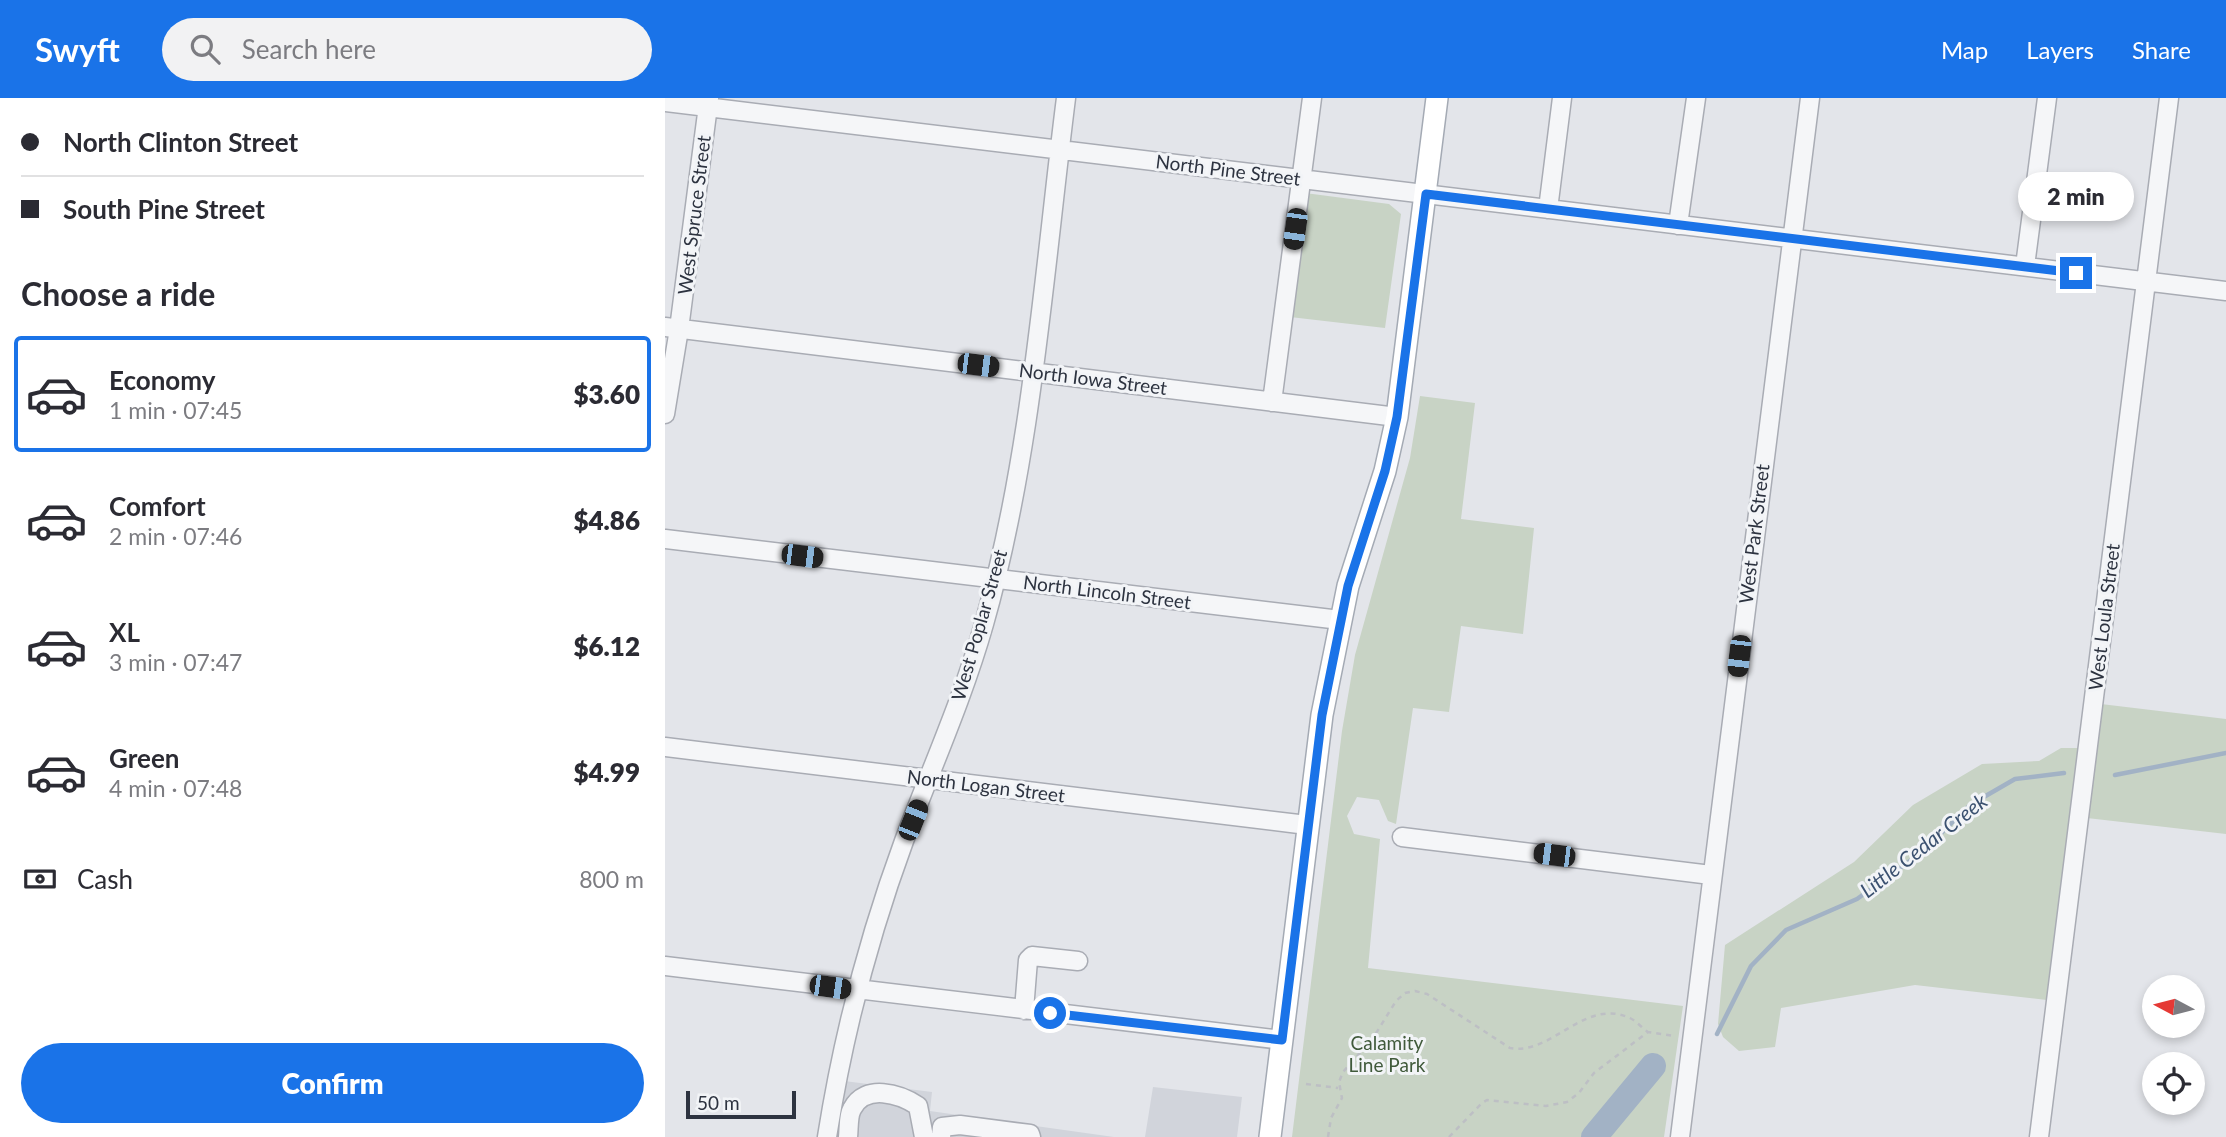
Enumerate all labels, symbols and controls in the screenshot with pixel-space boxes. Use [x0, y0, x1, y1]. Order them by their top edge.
search box [162, 18, 652, 81]
text: Swyft [35, 29, 120, 69]
icon: search [186, 30, 224, 68]
text: Search here [242, 33, 376, 65]
text: Map [1941, 35, 1988, 64]
text: Layers [2026, 35, 2094, 64]
text: Share [2132, 35, 2191, 64]
text: North Clinton Street [63, 126, 298, 158]
street label: West Spruce Street [672, 134, 715, 296]
street label: North Pine Street [1154, 149, 1302, 190]
callout: 2 min [2018, 172, 2134, 220]
text: 2 min [2047, 182, 2105, 210]
text: South Pine Street [63, 193, 265, 225]
car [1282, 207, 1309, 251]
route end [2060, 257, 2092, 289]
text: Choose a ride [21, 274, 215, 313]
car [956, 352, 1001, 378]
street label: North Iowa Street [1018, 358, 1169, 399]
icon: car [25, 363, 88, 426]
text: Economy [109, 364, 215, 396]
text: $3.60 [573, 378, 640, 410]
text: 1 min · 07:45 [109, 396, 242, 424]
street label: West Park Street [1734, 463, 1774, 605]
icon: car [25, 489, 88, 552]
text: Comfort [109, 490, 206, 522]
text: $4.86 [573, 504, 640, 536]
text: 2 min · 07:46 [109, 522, 242, 550]
street label: West Loula Street [2083, 542, 2124, 692]
car [780, 543, 825, 569]
street label: West Poplar Street [946, 546, 1011, 703]
street label: North Lincoln Street [1022, 570, 1192, 613]
icon: car [25, 615, 88, 678]
text: XL [109, 616, 140, 648]
text: $6.12 [573, 630, 640, 662]
car [1727, 634, 1752, 678]
text: 3 min · 07:47 [109, 648, 242, 676]
icon: car [25, 741, 88, 804]
text: Green [109, 742, 179, 774]
text: $4.99 [573, 756, 640, 788]
street label: North Logan Street [906, 764, 1066, 807]
text: 4 min · 07:48 [109, 774, 242, 802]
water label: Little Cedar Creek [1855, 787, 1992, 902]
car [896, 797, 931, 843]
car [1532, 842, 1577, 868]
icon: cash [21, 860, 59, 898]
text: Cash [77, 863, 133, 895]
text: 800 m [579, 865, 644, 893]
car [808, 974, 853, 1000]
north arrow [2142, 975, 2205, 1038]
map controls [2142, 975, 2205, 1115]
route start [1034, 997, 1066, 1029]
park label: Calamity Line Park [1349, 1031, 1426, 1076]
button: Confirm [21, 1043, 644, 1123]
button: locate [2142, 1052, 2205, 1115]
scale bar [686, 1088, 796, 1120]
text: 50 m [697, 1091, 740, 1114]

